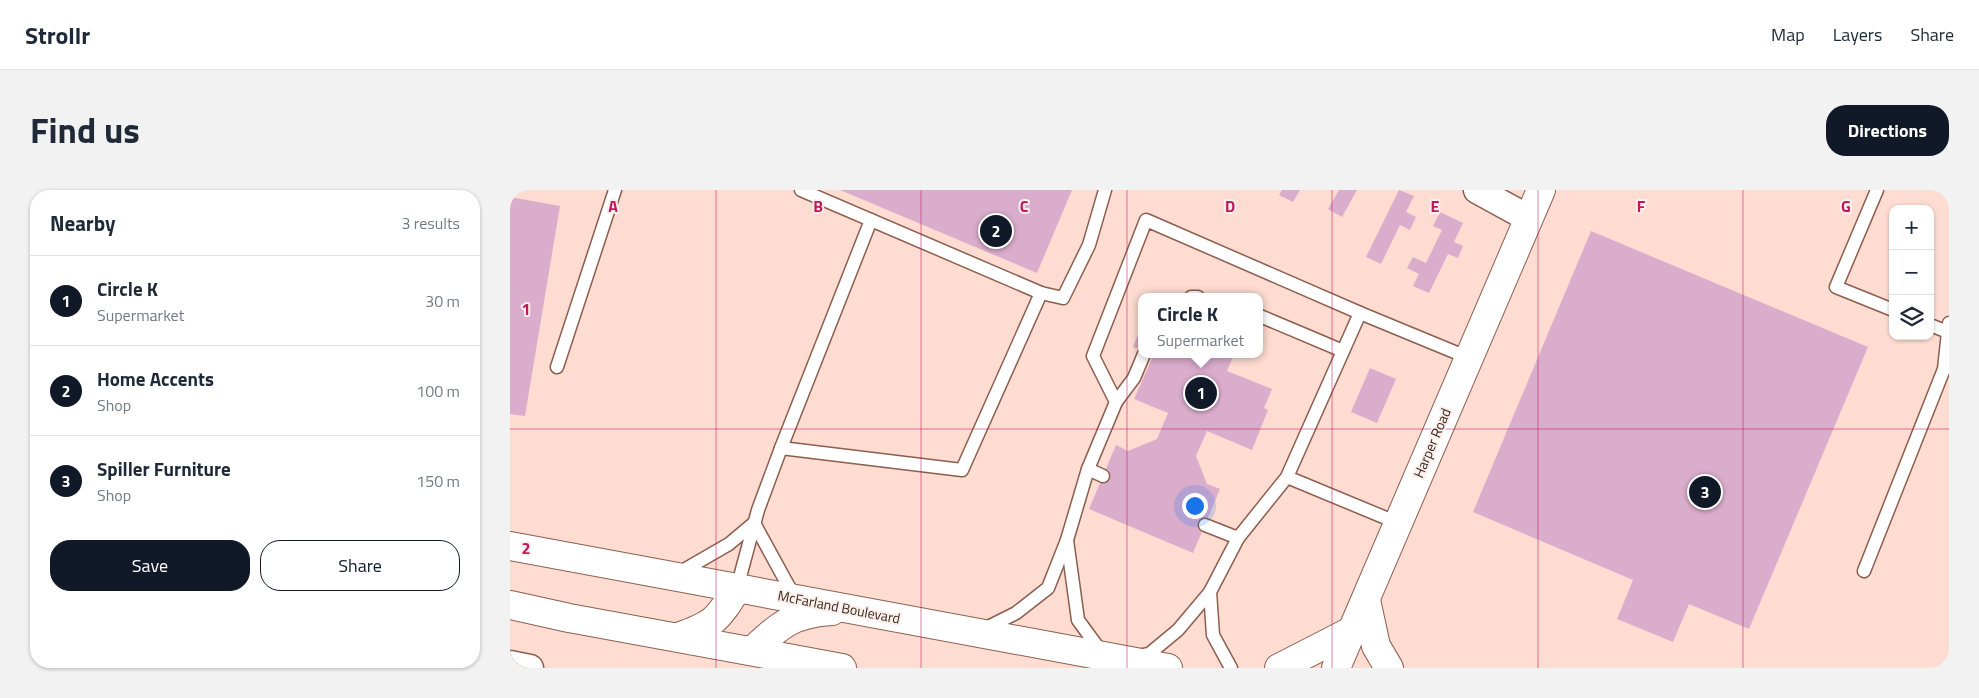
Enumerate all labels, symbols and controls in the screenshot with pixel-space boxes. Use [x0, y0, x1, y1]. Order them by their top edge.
text: Strollr [25, 17, 90, 53]
text: Map [1771, 21, 1805, 48]
text: Layers [1833, 21, 1882, 48]
text: Share [1910, 21, 1954, 48]
text: Find us [30, 103, 140, 157]
button: Directions [1826, 105, 1949, 156]
text: A [608, 194, 618, 218]
text: B [813, 194, 823, 218]
text: C [1020, 194, 1029, 218]
text: D [1225, 194, 1235, 218]
text: E [1431, 194, 1440, 218]
text: F [1637, 194, 1646, 218]
text: G [1841, 194, 1851, 218]
map controls [1889, 205, 1934, 340]
button: + [1889, 205, 1934, 250]
text: Nearby [50, 207, 115, 239]
text: 3 results [401, 211, 460, 235]
pin: 2 [980, 212, 1012, 250]
button: − [1889, 250, 1934, 295]
text: Circle K [97, 274, 158, 303]
text: 1 [62, 289, 70, 313]
text: 30 m [425, 289, 460, 313]
popup [1138, 293, 1263, 358]
button: layers [1889, 295, 1934, 340]
text: 1 [522, 297, 530, 321]
text: Circle K [1157, 299, 1218, 328]
text: Supermarket [97, 303, 184, 327]
text: Supermarket [1157, 328, 1244, 352]
text: Home Accents [97, 364, 214, 393]
pin: 1 [1185, 374, 1217, 412]
text: 2 [62, 379, 70, 403]
text: 100 m [416, 379, 460, 403]
text: Shop [97, 393, 131, 417]
street label: Harper Road [1407, 405, 1456, 481]
text: Spiller Furniture [97, 454, 231, 483]
text: 3 [62, 469, 70, 493]
text: 150 m [416, 469, 460, 493]
pin: 3 [1689, 473, 1721, 511]
text: Shop [97, 483, 131, 507]
your location [1182, 493, 1208, 519]
text: 2 [522, 536, 530, 560]
button: Save [50, 540, 250, 591]
button: Share [260, 540, 460, 591]
street label: McFarland Boulevard [776, 584, 902, 629]

